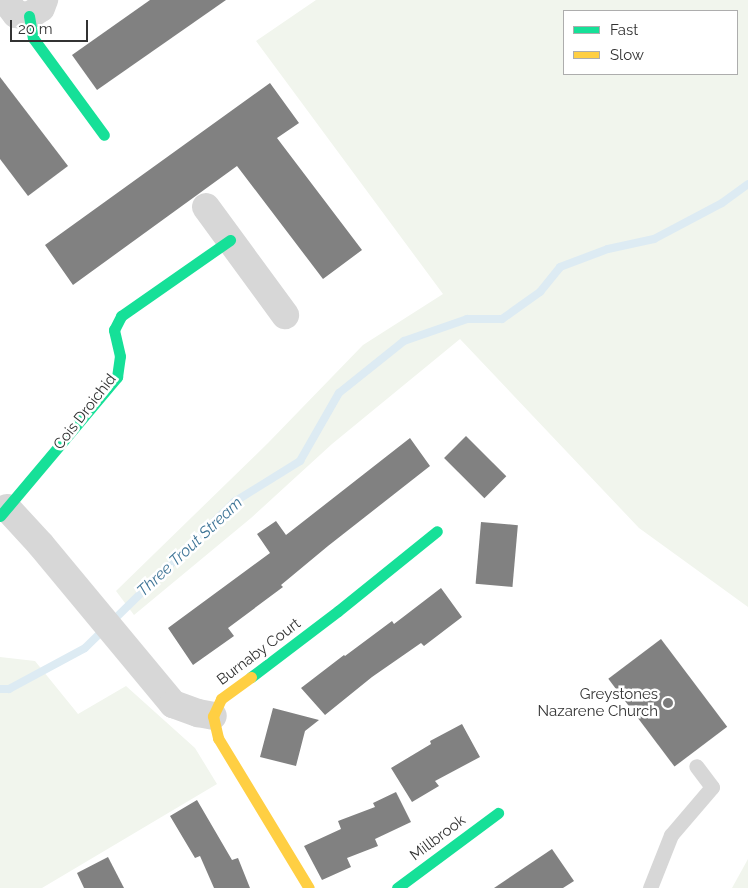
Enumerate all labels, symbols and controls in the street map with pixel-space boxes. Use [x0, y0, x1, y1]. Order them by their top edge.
scale bar [12, 10, 90, 42]
legend [563, 10, 738, 75]
text: 20 m [18, 20, 53, 38]
text: Fast [610, 21, 638, 39]
text: Slow [610, 46, 644, 64]
street label: Cois Droichid [50, 371, 120, 453]
water label: Three Trout Stream [133, 493, 247, 601]
street label: Burnaby Court [213, 615, 305, 689]
place label: Greystones Nazarene Church [538, 685, 658, 720]
marker: Greystones Nazarene Church [662, 697, 674, 709]
street label: Millbrook [407, 811, 469, 865]

